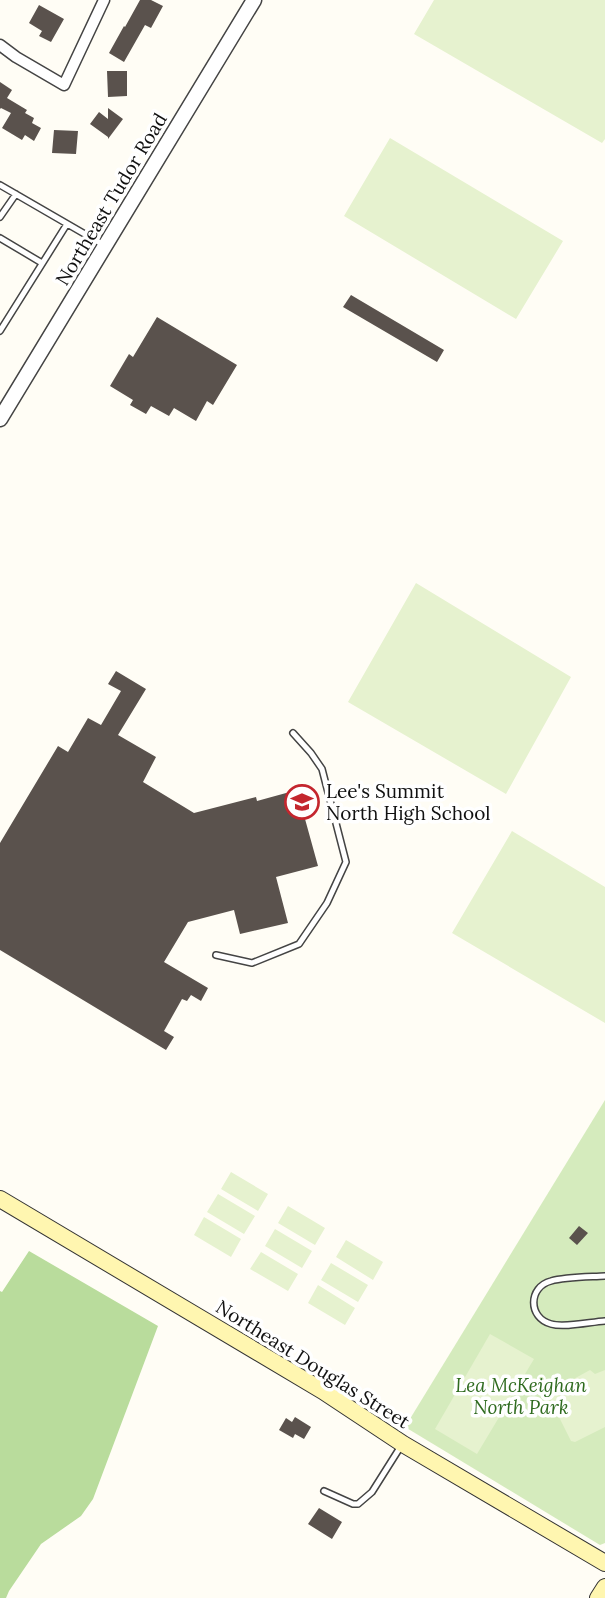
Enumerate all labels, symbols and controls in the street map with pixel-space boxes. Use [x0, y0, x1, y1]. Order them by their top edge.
street label: Northeast Tudor Road [50, 109, 172, 289]
place label: Lee's Summit North High School [326, 779, 491, 825]
school or university icon: Lee's Summit North High School [283, 783, 321, 821]
street label: Northeast Douglas Street [212, 1294, 415, 1434]
park label: Lea McKeighan North Park [455, 1373, 587, 1419]

